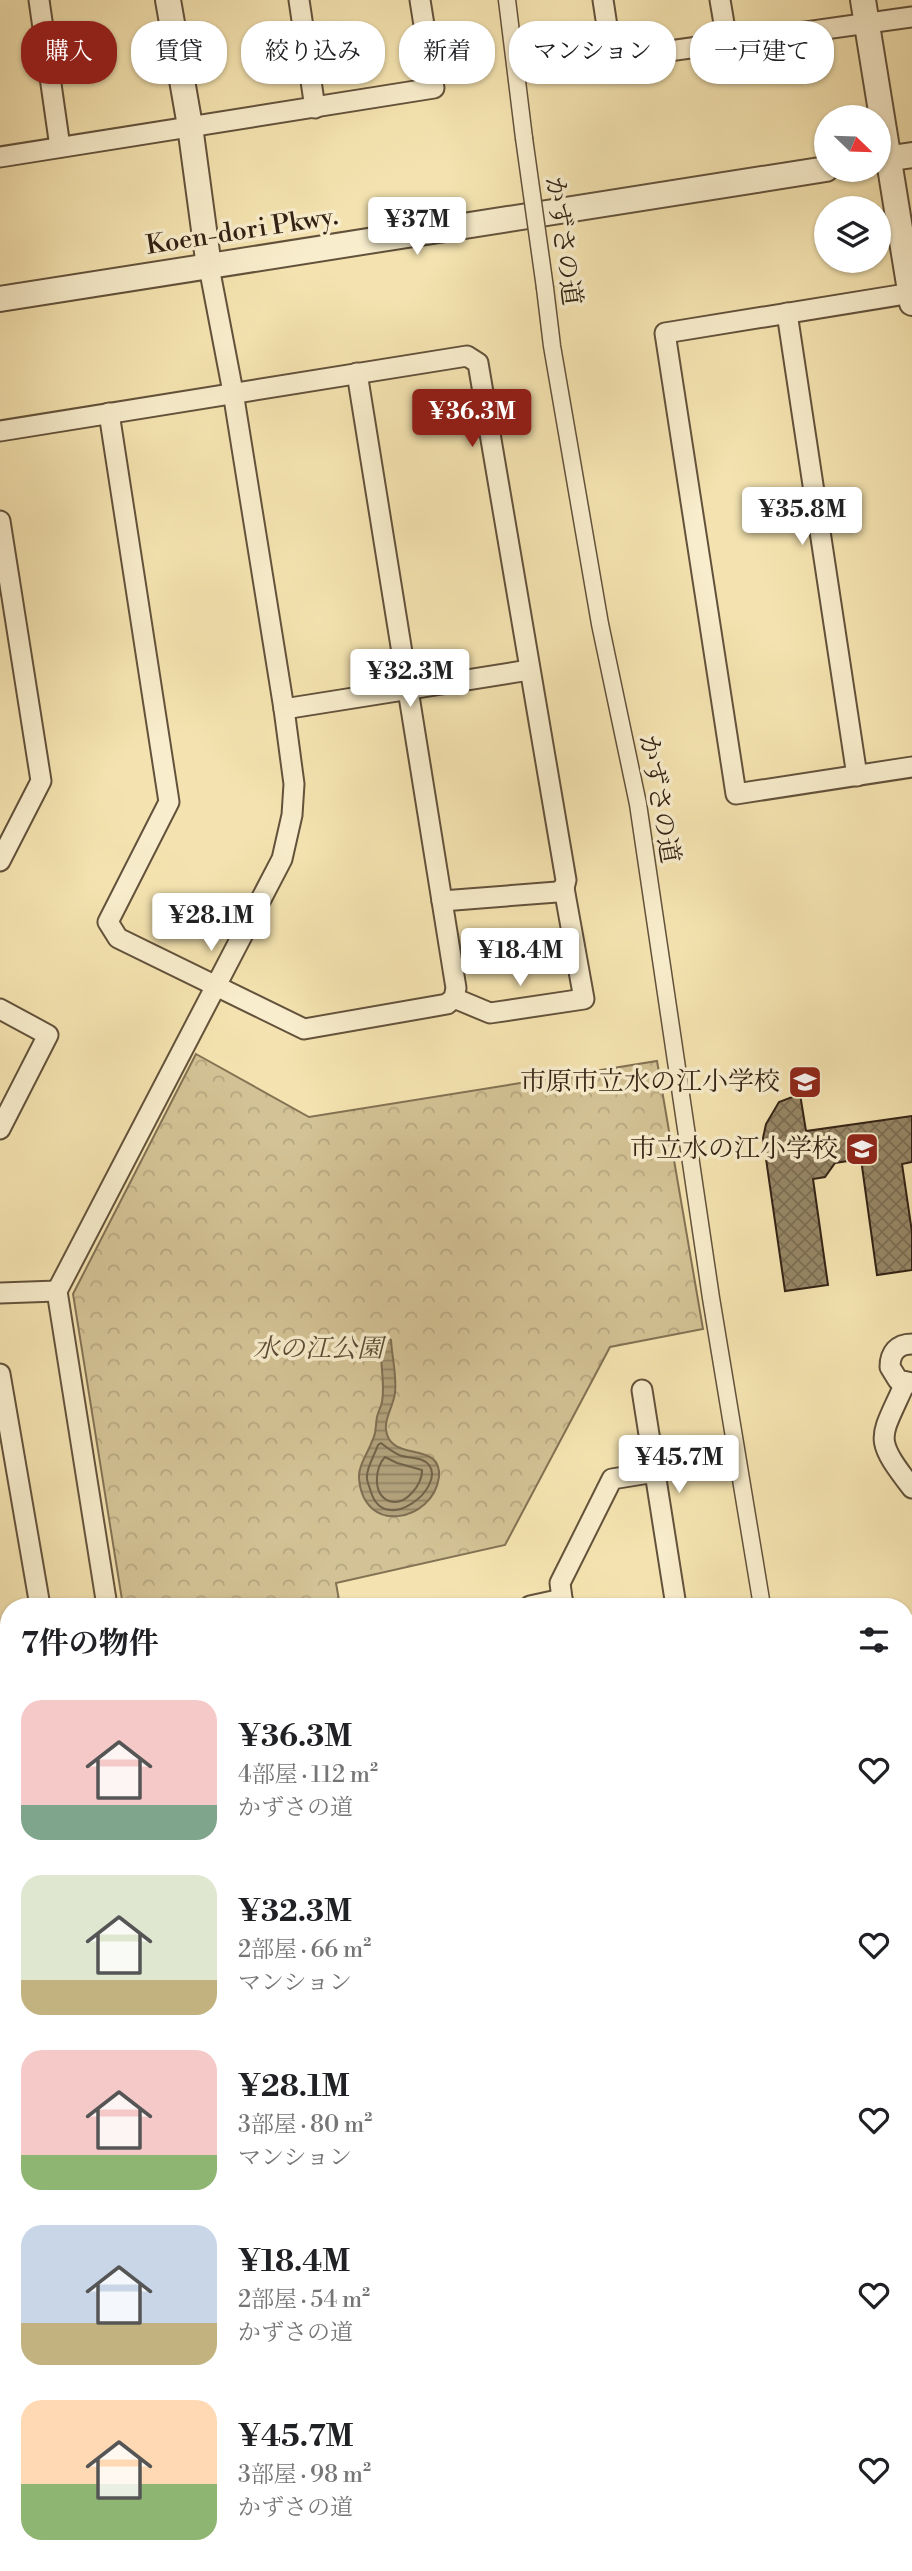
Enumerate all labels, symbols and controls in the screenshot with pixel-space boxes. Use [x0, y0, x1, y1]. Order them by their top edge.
chip: 購入 [21, 21, 117, 84]
chip: 賃貸 [131, 21, 227, 84]
chip: 絞り込み [241, 21, 385, 84]
chip: 新着 [399, 21, 495, 84]
chip: マンション [509, 21, 676, 84]
chip: 一戸建て [690, 21, 834, 84]
north arrow [814, 105, 891, 182]
map controls [814, 105, 891, 273]
street label: かずさの道 [538, 174, 588, 308]
button: layers [814, 196, 891, 273]
pin: ¥37M [376, 198, 458, 257]
street label: Koen-dori Pkwy. [144, 200, 340, 262]
text: ¥37M [384, 206, 450, 234]
pin: ¥36.3M [415, 390, 529, 449]
text: ¥36.3M [428, 398, 516, 426]
pin: ¥35.8M [745, 488, 859, 547]
text: ¥35.8M [758, 496, 846, 524]
pin: ¥32.3M [353, 650, 467, 709]
text: ¥32.3M [366, 658, 454, 686]
street label: かずさの道 [632, 732, 686, 866]
pin: ¥28.1M [154, 894, 268, 953]
text: ¥28.1M [168, 902, 254, 930]
pin: ¥18.4M [463, 928, 577, 988]
text: ¥18.4M [477, 937, 563, 965]
school or university icon: 市原市立水の江小学校 [786, 1063, 824, 1101]
place label: 市原市立水の江小学校 [520, 1066, 780, 1098]
school or university icon: 市立水の江小学校 [843, 1130, 881, 1168]
place label: 市立水の江小学校 [630, 1133, 838, 1165]
park label: 水の江公園 [253, 1333, 387, 1365]
pin: ¥45.7M [622, 1436, 736, 1495]
text: ¥45.7M [635, 1444, 723, 1472]
icon: filters [855, 1621, 893, 1659]
text: 7件の物件 [21, 1625, 159, 1663]
text: ¥36.3M [238, 1718, 352, 1756]
icon: home [77, 1728, 161, 1812]
icon: heart [855, 1751, 893, 1789]
text: 4部屋 · 112 m² [238, 1761, 378, 1789]
text: かずさの道 [238, 1794, 353, 1822]
text: ¥32.3M [238, 1893, 352, 1931]
icon: home [77, 1903, 161, 1987]
icon: heart [855, 1926, 893, 1964]
text: 2部屋 · 66 m² [238, 1936, 371, 1964]
text: マンション [238, 1969, 352, 1997]
text: ¥28.1M [238, 2068, 350, 2106]
icon: home [77, 2078, 161, 2162]
icon: heart [855, 2101, 893, 2139]
text: 3部屋 · 80 m² [238, 2111, 372, 2139]
text: マンション [238, 2144, 352, 2172]
text: ¥18.4M [238, 2243, 350, 2281]
icon: home [77, 2253, 161, 2337]
icon: heart [855, 2276, 893, 2314]
text: 2部屋 · 54 m² [238, 2286, 370, 2314]
text: かずさの道 [238, 2319, 353, 2347]
text: ¥45.7M [238, 2418, 353, 2456]
icon: home [77, 2428, 161, 2512]
icon: heart [855, 2451, 893, 2489]
text: 3部屋 · 98 m² [238, 2461, 371, 2489]
text: かずさの道 [238, 2494, 353, 2522]

